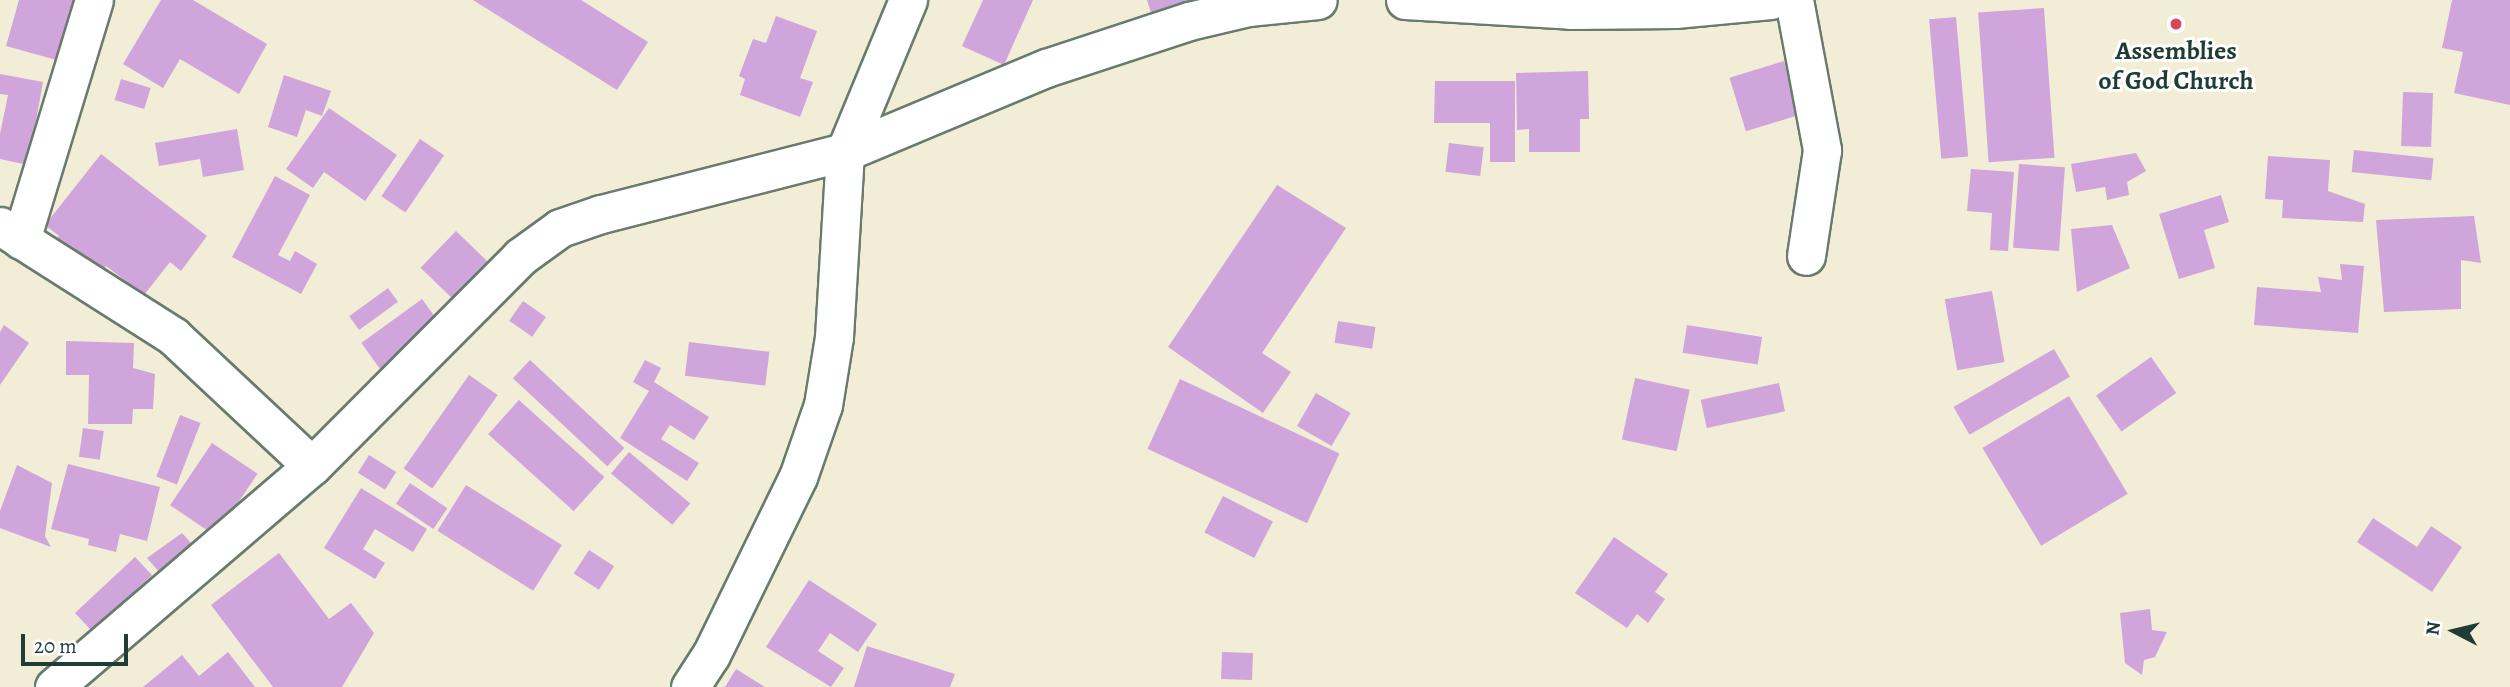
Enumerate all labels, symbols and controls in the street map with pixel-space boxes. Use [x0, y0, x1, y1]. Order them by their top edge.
marker: Assemblies of God Church [2168, 16, 2184, 32]
place label: Assemblies of God Church [2098, 35, 2254, 96]
north arrow [2419, 596, 2489, 666]
scale bar [24, 620, 131, 664]
text: N [2419, 620, 2447, 637]
text: 20 m [34, 632, 77, 660]

